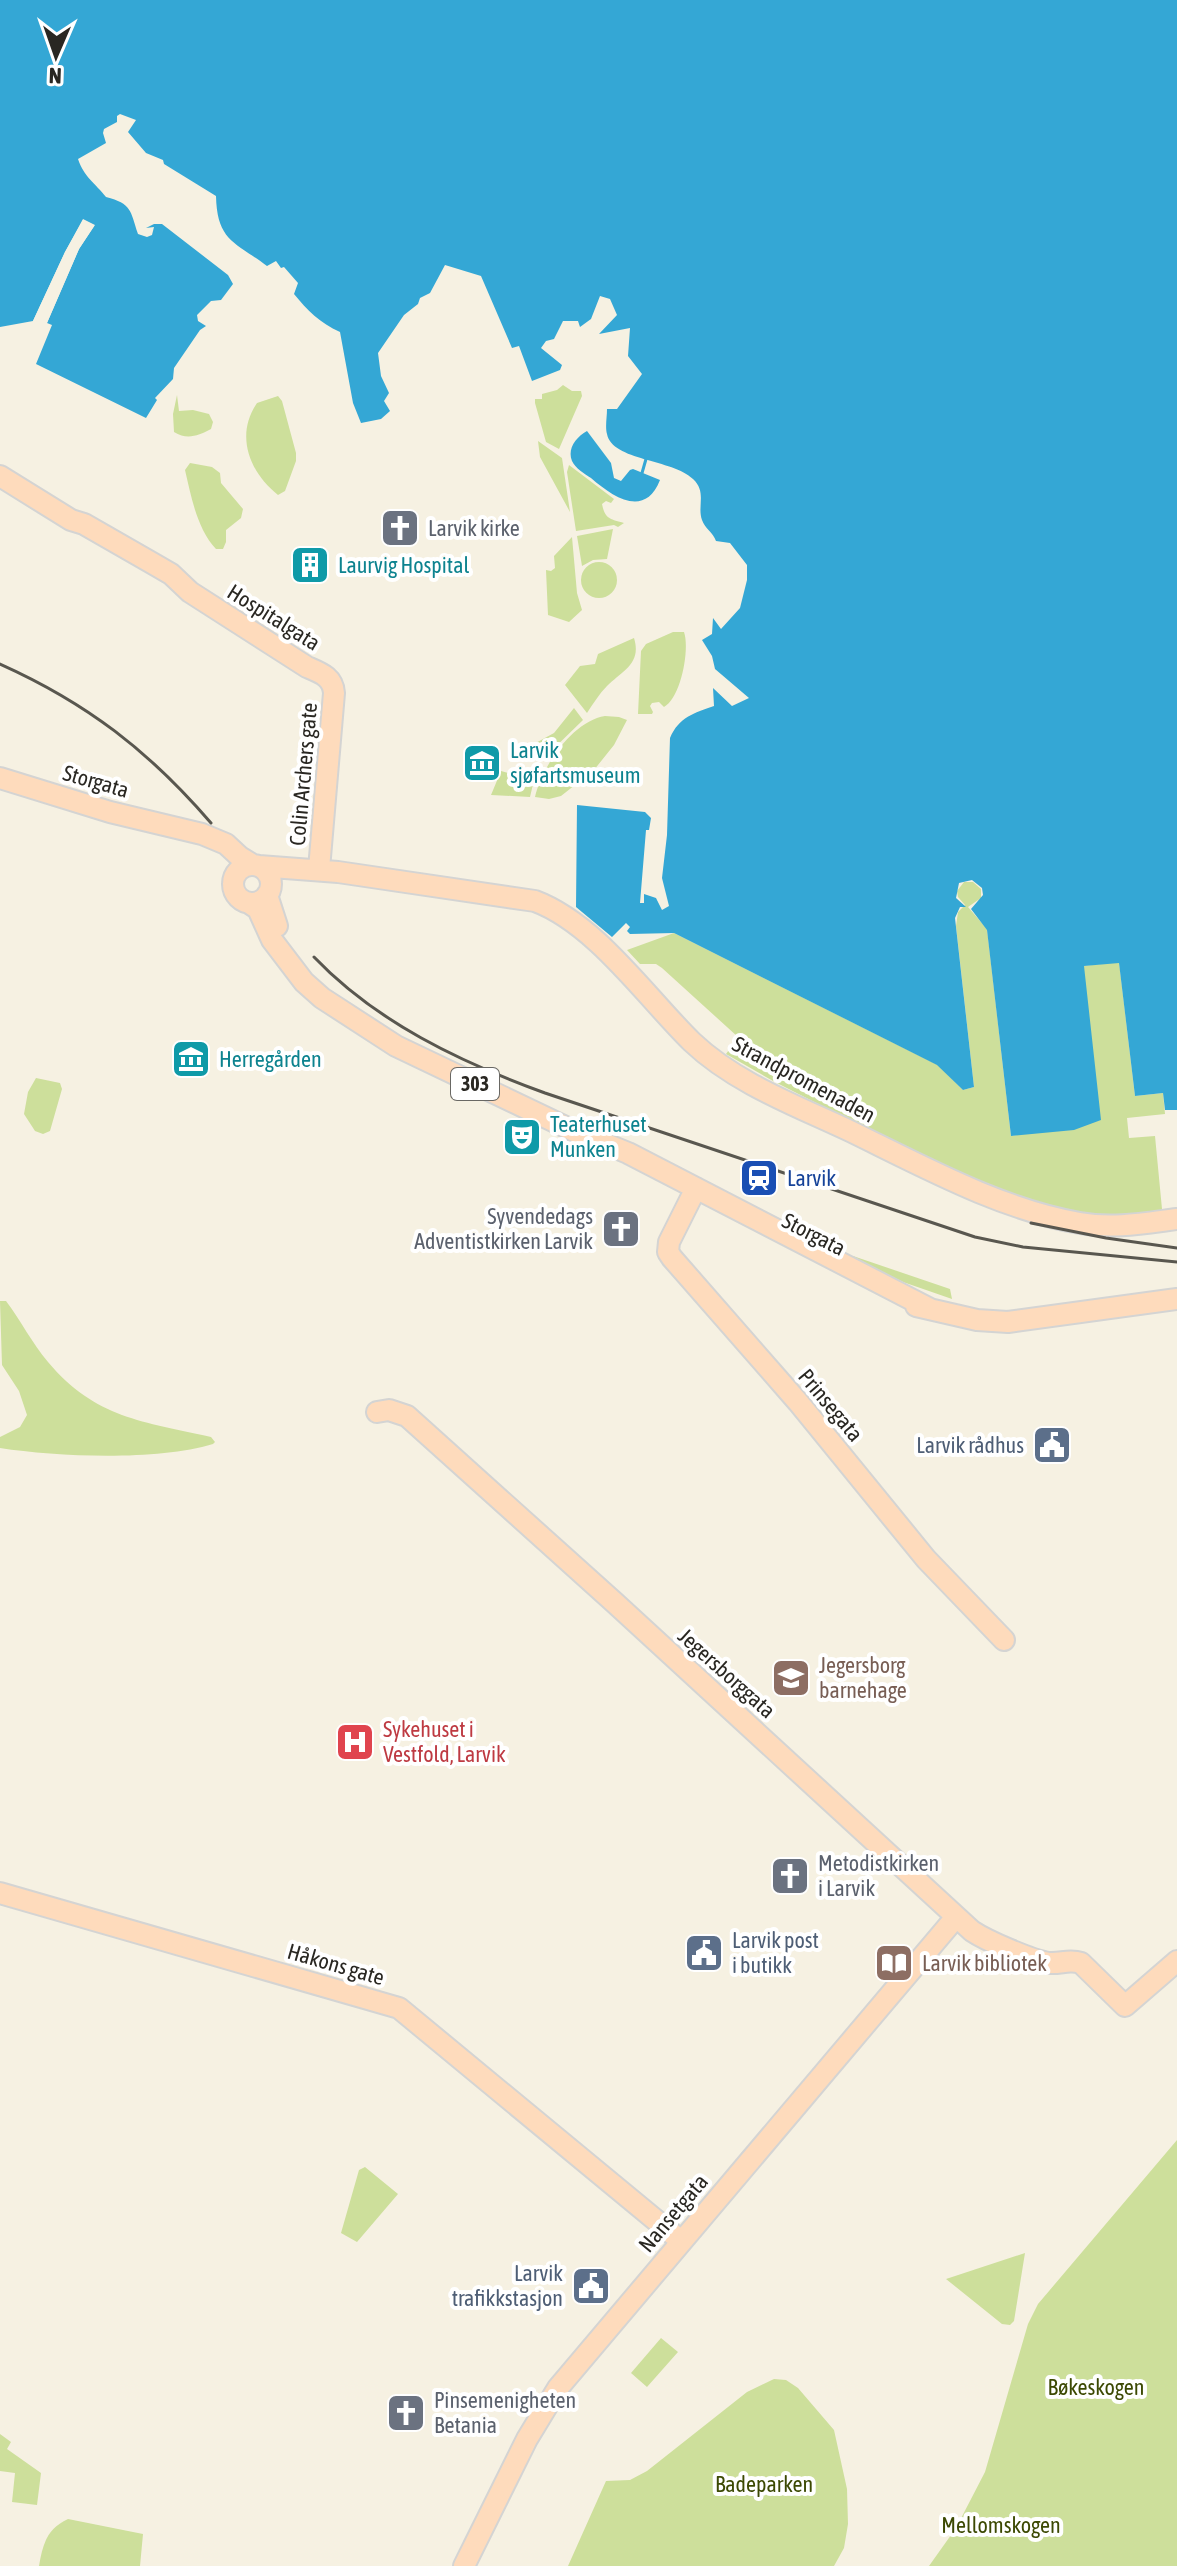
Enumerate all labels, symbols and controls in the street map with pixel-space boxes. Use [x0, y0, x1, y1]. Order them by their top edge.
north arrow [16, 16, 96, 96]
text: N [48, 63, 62, 89]
church icon: Larvik kirke [379, 507, 421, 549]
place label: Larvik kirke [428, 515, 520, 541]
building icon: Laurvig Hospital [289, 544, 331, 586]
place label: Laurvig Hospital [338, 552, 469, 578]
street label: Hospitalgata [223, 578, 325, 656]
street label: Colin Archers gate [284, 701, 322, 847]
place label: Larvik sjøfartsmuseum [510, 737, 641, 788]
museum icon: Larvik sjøfartsmuseum [461, 742, 503, 784]
street label: Storgata [60, 759, 132, 803]
street label: Strandpromenaden [728, 1030, 880, 1128]
museum icon: Herregården [170, 1038, 212, 1080]
place label: Herregården [219, 1046, 322, 1072]
road number: 303 [451, 1068, 499, 1100]
place label: Teaterhuset Munken [550, 1111, 647, 1162]
theatre icon: Teaterhuset Munken [501, 1116, 543, 1158]
station icon: Larvik [738, 1157, 780, 1199]
place label: Larvik [787, 1165, 836, 1191]
place label: Syvendedags Adventistkirken Larvik [414, 1203, 593, 1254]
street label: Storgata [778, 1207, 850, 1261]
church icon: Syvendedags Adventistkirken Larvik [600, 1208, 642, 1250]
street label: Prinsegata [793, 1363, 869, 1447]
public building icon: Larvik rådhus [1031, 1424, 1073, 1466]
place label: Larvik rådhus [916, 1432, 1024, 1458]
street label: Jegersborggata [673, 1623, 781, 1723]
place label: Jegersborg barnehage [819, 1652, 907, 1703]
school or university icon: Jegersborg barnehage [770, 1657, 812, 1699]
place label: Sykehuset i Vestfold, Larvik [383, 1716, 506, 1767]
hospital icon: Sykehuset i Vestfold, Larvik [334, 1721, 376, 1763]
place label: Metodistkirken i Larvik [818, 1850, 939, 1901]
church icon: Metodistkirken i Larvik [769, 1855, 811, 1897]
place label: Larvik post i butikk [732, 1927, 819, 1978]
public building icon: Larvik post i butikk [683, 1932, 725, 1974]
street label: Håkons gate [285, 1938, 387, 1990]
library icon: Larvik bibliotek [873, 1942, 915, 1984]
place label: Larvik bibliotek [922, 1950, 1047, 1976]
street label: Nansetgata [633, 2169, 713, 2257]
place label: Larvik trafikkstasjon [452, 2260, 563, 2311]
public building icon: Larvik trafikkstasjon [570, 2265, 612, 2307]
park label: Bøkeskogen [1047, 2374, 1145, 2400]
place label: Pinsemenigheten Betania [434, 2387, 576, 2438]
church icon: Pinsemenigheten Betania [385, 2392, 427, 2434]
park label: Badeparken [715, 2471, 813, 2497]
park label: Mellomskogen [941, 2512, 1061, 2538]

